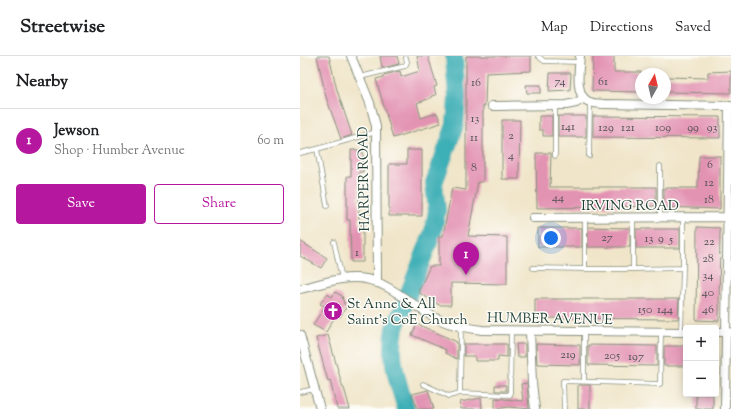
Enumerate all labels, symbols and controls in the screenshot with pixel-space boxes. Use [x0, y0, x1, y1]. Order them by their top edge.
text: Streetwise [20, 14, 105, 41]
text: Map [541, 18, 568, 38]
text: Directions [590, 18, 653, 38]
text: Saved [675, 18, 711, 38]
north arrow [635, 68, 671, 104]
text: Nearby [16, 70, 68, 94]
house number: 74 [554, 73, 566, 91]
house number: 61 [598, 73, 608, 91]
house number: 16 [471, 74, 481, 92]
house number: 13 [471, 110, 480, 128]
house number: 141 [561, 118, 575, 136]
house number: 129 [598, 119, 614, 137]
house number: 121 [621, 119, 635, 137]
house number: 109 [655, 119, 671, 137]
house number: 99 [687, 119, 699, 137]
house number: 93 [707, 119, 717, 137]
text: Jewson [54, 121, 99, 142]
street label: HARPER ROAD [354, 126, 376, 232]
house number: 2 [508, 127, 514, 145]
house number: 11 [470, 129, 478, 147]
text: 1 [27, 132, 31, 150]
text: 60 m [257, 132, 284, 150]
text: Shop · Humber Avenue [54, 142, 185, 160]
house number: 4 [508, 147, 514, 165]
house number: 6 [707, 156, 713, 174]
house number: 8 [471, 159, 477, 177]
house number: 12 [704, 174, 714, 192]
button: Save [16, 184, 146, 224]
button: Share [154, 184, 284, 224]
house number: 44 [552, 189, 564, 207]
house number: 18 [704, 191, 714, 209]
street label: IRVING ROAD [581, 197, 679, 217]
your location [541, 228, 561, 248]
house number: 27 [601, 229, 613, 247]
house number: 13 [645, 230, 654, 248]
house number: 9 [658, 230, 664, 248]
house number: 5 [668, 231, 673, 249]
house number: 22 [703, 233, 715, 251]
pin: 1 [453, 242, 479, 275]
house number: 1 [355, 244, 359, 262]
house number: 28 [702, 250, 714, 268]
house number: 34 [703, 267, 713, 285]
house number: 40 [702, 284, 714, 302]
place label: St Anne & All Saint’s CoE Church [347, 295, 468, 331]
church icon: St Anne & All Saint’s CoE Church [322, 300, 344, 322]
house number: 150 [638, 301, 652, 319]
house number: 144 [657, 301, 673, 319]
house number: 46 [702, 301, 714, 319]
street label: HUMBER AVENUE [487, 309, 614, 331]
map controls [683, 325, 719, 397]
button: + [683, 325, 719, 361]
house number: 219 [560, 346, 576, 364]
house number: 205 [604, 347, 620, 365]
house number: 197 [628, 348, 644, 366]
button: − [683, 361, 719, 397]

